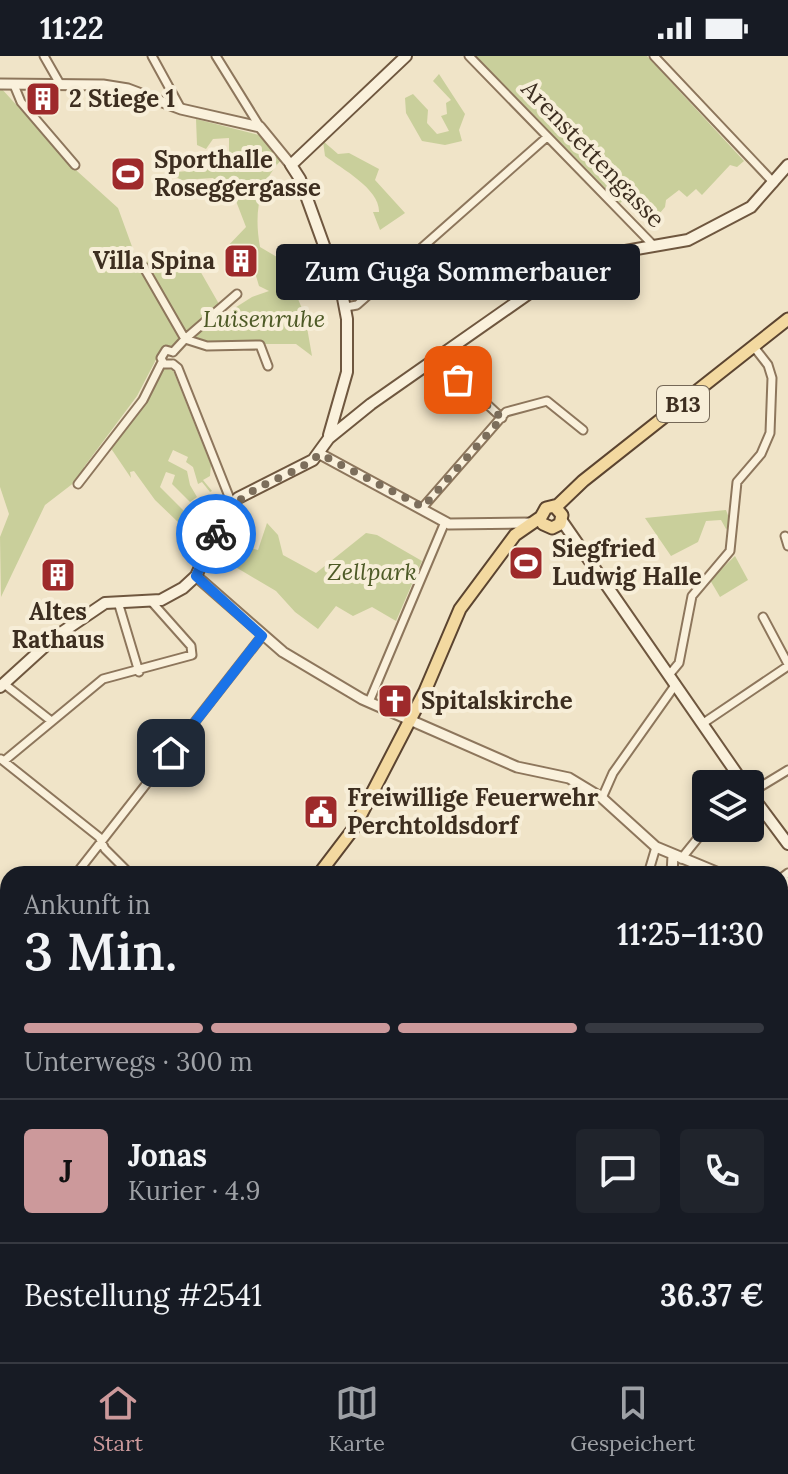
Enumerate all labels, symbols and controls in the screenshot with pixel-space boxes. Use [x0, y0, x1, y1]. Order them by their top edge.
text: 11:22 [40, 9, 104, 47]
street label: Arenstettengasse [514, 73, 672, 234]
building icon: 2 Stiege 1 [24, 80, 62, 118]
place label: 2 Stiege 1 [69, 83, 175, 114]
place label: Sporthalle Roseggergasse [154, 144, 321, 203]
sports icon: Sporthalle Roseggergasse [109, 155, 147, 193]
building icon: Villa Spina [222, 242, 260, 280]
callout: Zum Guga Sommerbauer [276, 244, 640, 300]
place label: Villa Spina [93, 245, 215, 276]
text: Zum Guga Sommerbauer [305, 255, 611, 288]
park label: Luisenruhe [203, 303, 325, 334]
pin [424, 346, 492, 414]
icon: bag [436, 358, 480, 402]
road number: B13 [657, 386, 709, 422]
courier [176, 494, 256, 574]
icon: bike [194, 512, 238, 556]
place label: Siegfried Ludwig Halle [552, 533, 702, 592]
sports icon: Siegfried Ludwig Halle [507, 544, 545, 582]
building icon: Altes Rathaus [39, 556, 77, 594]
park label: Zellpark [327, 556, 417, 587]
place label: Altes Rathaus [12, 596, 104, 655]
church icon: Spitalskirche [376, 682, 414, 720]
place label: Spitalskirche [421, 685, 573, 716]
pin [137, 719, 205, 787]
icon: home [149, 731, 193, 775]
map controls [692, 770, 764, 842]
button: layers [692, 770, 764, 842]
place label: Freiwillige Feuerwehr Perchtoldsdorf [347, 782, 599, 841]
public building icon: Freiwillige Feuerwehr Perchtoldsdorf [302, 793, 340, 831]
text: Ankunft in [24, 888, 150, 921]
text: 11:25–11:30 [617, 915, 764, 953]
text: 3 Min. [24, 918, 177, 984]
text: Unterwegs · 300 m [24, 1045, 253, 1078]
button: chat [576, 1129, 660, 1213]
button: phone [680, 1129, 764, 1213]
text: Jonas [128, 1136, 207, 1174]
text: J [59, 1152, 73, 1190]
text: Kurier · 4.9 [128, 1174, 261, 1207]
text: Bestellung #2541 [24, 1276, 262, 1314]
text: 36.37 € [660, 1276, 764, 1314]
tab: Start [93, 1381, 143, 1457]
tab: Karte [328, 1381, 385, 1457]
tab: Gespeichert [570, 1381, 695, 1457]

